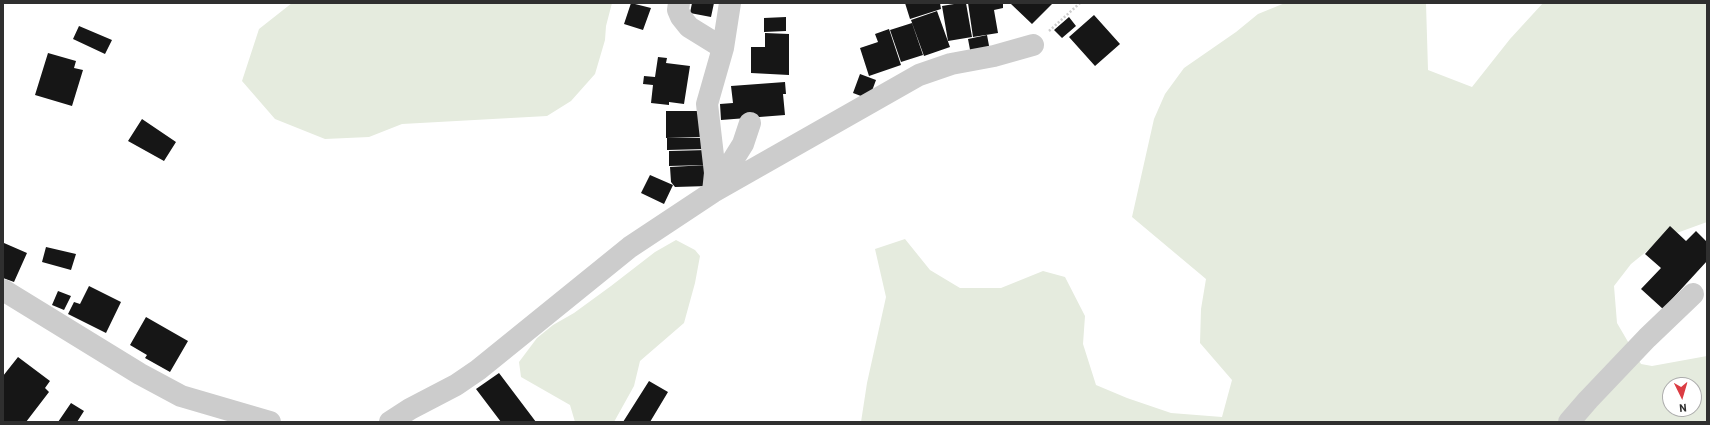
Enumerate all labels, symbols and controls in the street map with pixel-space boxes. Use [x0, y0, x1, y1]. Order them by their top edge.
north arrow [1662, 377, 1702, 417]
text: N [1679, 402, 1687, 415]

